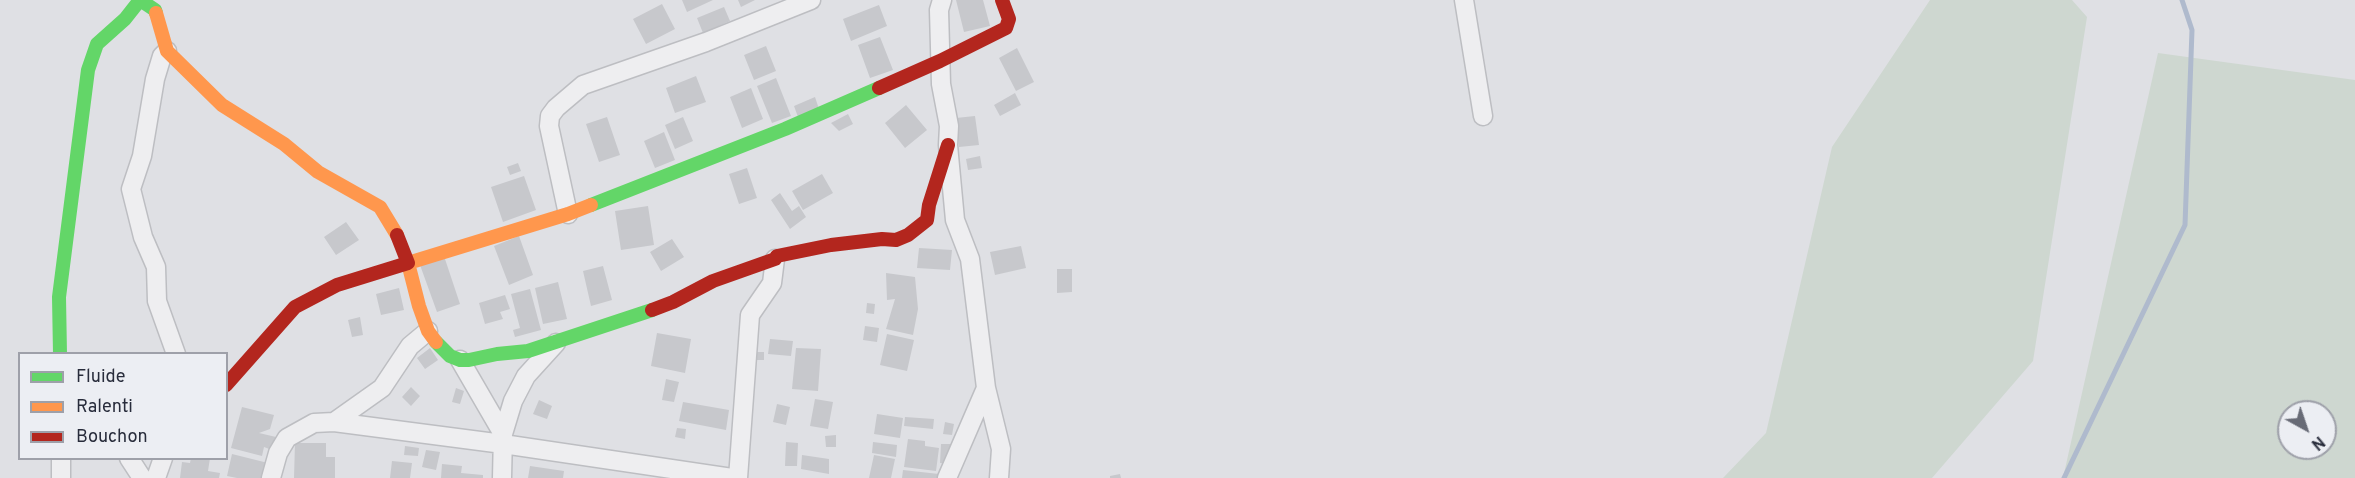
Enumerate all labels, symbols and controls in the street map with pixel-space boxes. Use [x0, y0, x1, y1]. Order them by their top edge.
legend [18, 352, 228, 460]
text: Fluide [76, 366, 125, 389]
text: Ralenti [76, 396, 133, 419]
north arrow [2277, 400, 2337, 460]
text: Bouchon [76, 426, 148, 449]
text: N [2306, 431, 2328, 454]

